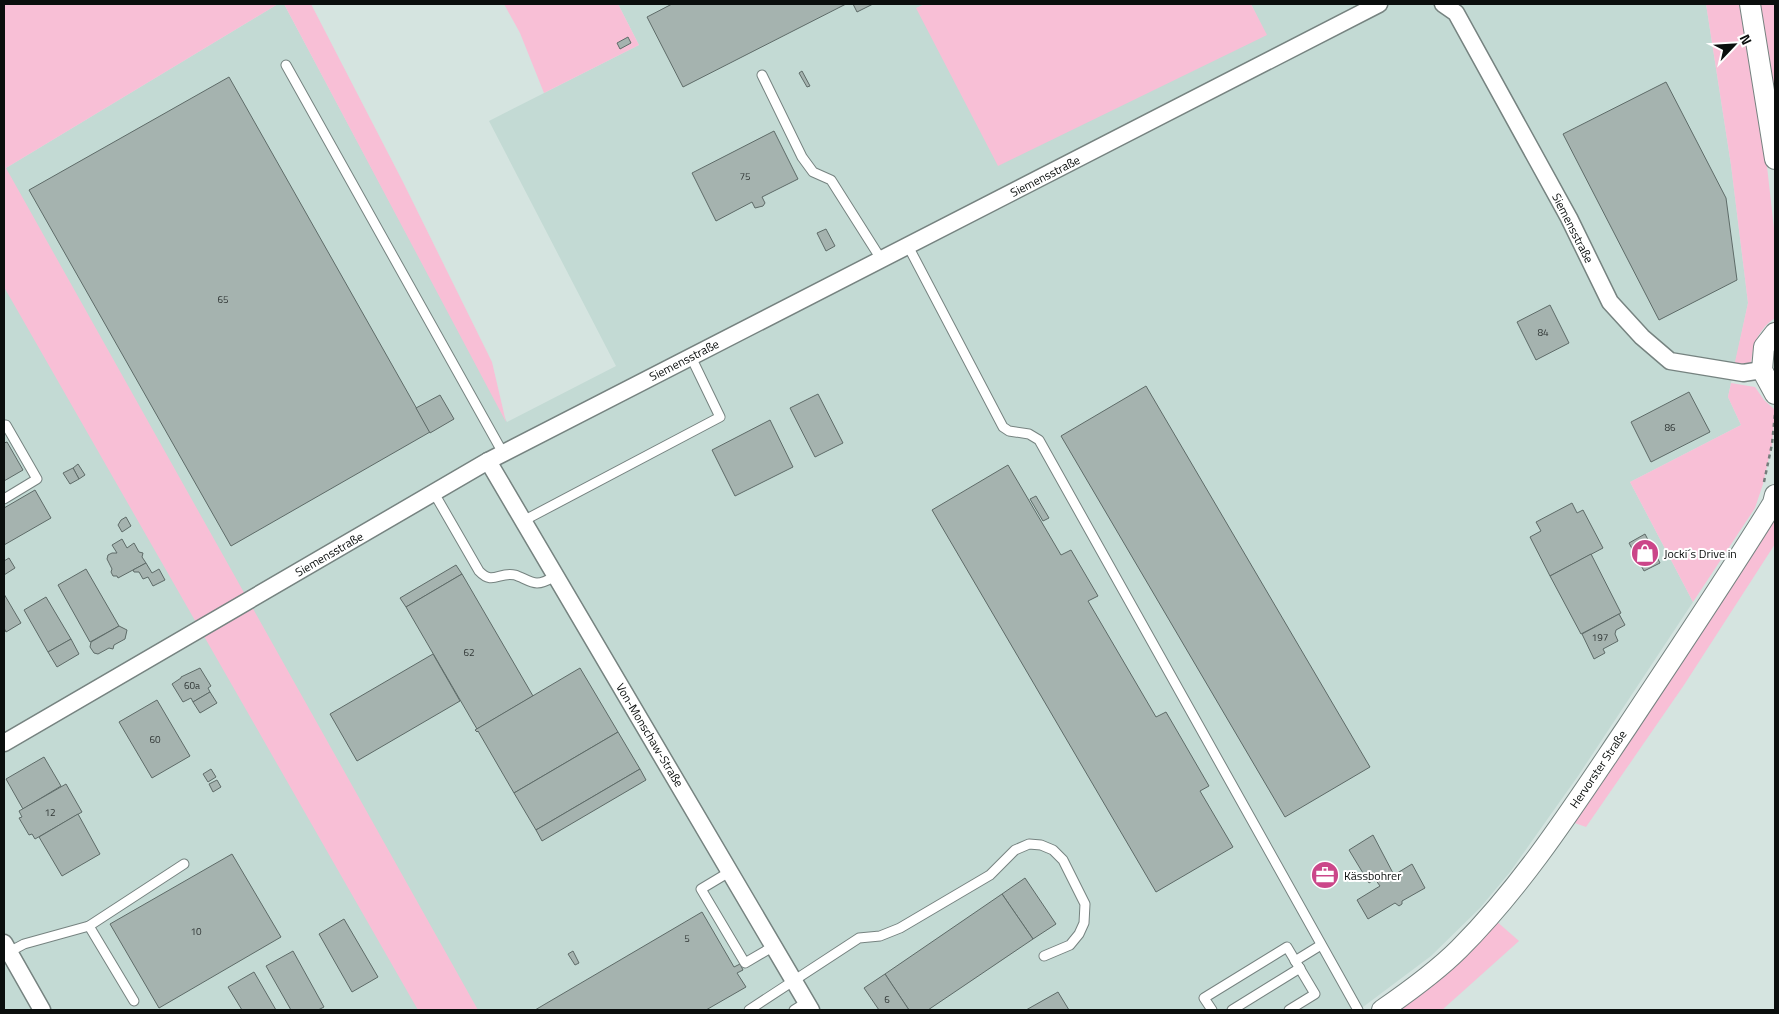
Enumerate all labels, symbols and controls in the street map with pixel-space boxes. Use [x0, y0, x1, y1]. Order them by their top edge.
north arrow [1709, 20, 1759, 70]
text: N [1735, 30, 1758, 48]
street label: Siemensstraße [1007, 150, 1083, 202]
house number: 75 [739, 169, 751, 184]
street label: Siemensstraße [1547, 190, 1599, 266]
house number: 65 [217, 292, 229, 307]
house number: 84 [1537, 325, 1549, 340]
street label: Siemensstraße [646, 334, 722, 386]
house number: 86 [1664, 420, 1676, 435]
street label: Siemensstraße [291, 527, 367, 581]
shop icon: Jocki´s Drive in [1630, 538, 1660, 568]
place label: Jocki´s Drive in [1664, 544, 1737, 563]
house number: 197 [1592, 630, 1608, 645]
house number: 62 [463, 645, 475, 660]
house number: 60a [184, 678, 200, 693]
street label: Von-Monschaw-Straße [611, 679, 689, 791]
street label: Hervorster Straße [1565, 726, 1631, 812]
house number: 60 [149, 732, 161, 747]
house number: 12 [44, 805, 56, 820]
office icon: Kässbohrer [1310, 860, 1340, 890]
place label: Kässbohrer [1344, 866, 1401, 885]
house number: 10 [190, 924, 202, 939]
house number: 5 [684, 931, 690, 946]
house number: 6 [884, 992, 890, 1007]

